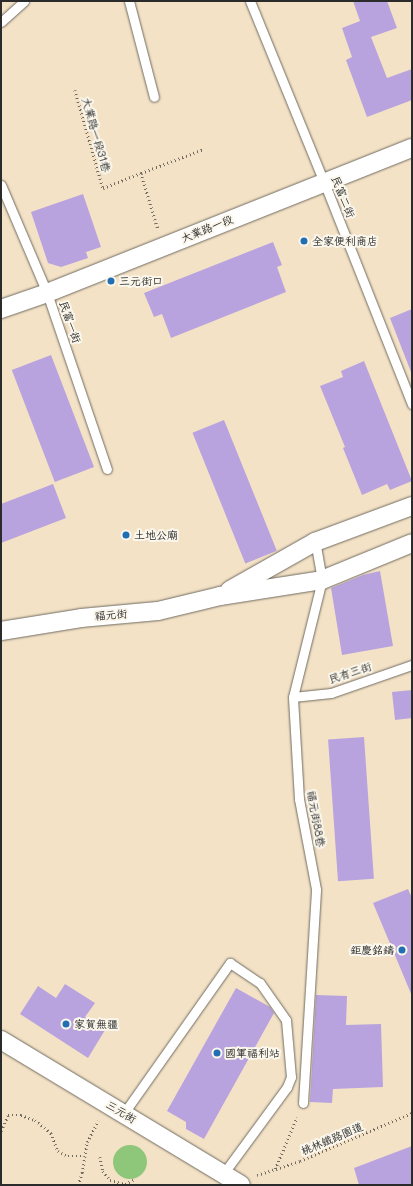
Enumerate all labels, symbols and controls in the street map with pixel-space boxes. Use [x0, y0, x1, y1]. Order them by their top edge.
street label: 大業路一段31巷 [79, 96, 113, 174]
street label: 民富二街 [329, 174, 357, 220]
street label: 大業路一段 [179, 213, 235, 245]
place label: 全家便利商店 [312, 234, 378, 248]
marker: 全家便利商店 [299, 236, 309, 246]
place label: 三元街口 [119, 274, 163, 288]
marker: 三元街口 [106, 276, 116, 286]
street label: 民富一街 [57, 299, 83, 345]
place label: 土地公廟 [134, 528, 178, 542]
marker: 土地公廟 [121, 530, 131, 540]
street label: 福元街 [94, 607, 128, 623]
street label: 民有三街 [327, 660, 373, 686]
street label: 福元街88巷 [305, 790, 327, 848]
place label: 鉅慶銘鑄 [350, 943, 394, 957]
marker: 鉅慶銘鑄 [397, 945, 407, 955]
place label: 家賀無疆 [74, 1017, 118, 1031]
marker: 家賀無疆 [61, 1019, 71, 1029]
place label: 國軍福利站 [225, 1046, 280, 1060]
marker: 國軍福利站 [212, 1048, 222, 1058]
street label: 三元街 [103, 1098, 139, 1126]
street label: 桃林鐵路園道 [299, 1120, 365, 1158]

